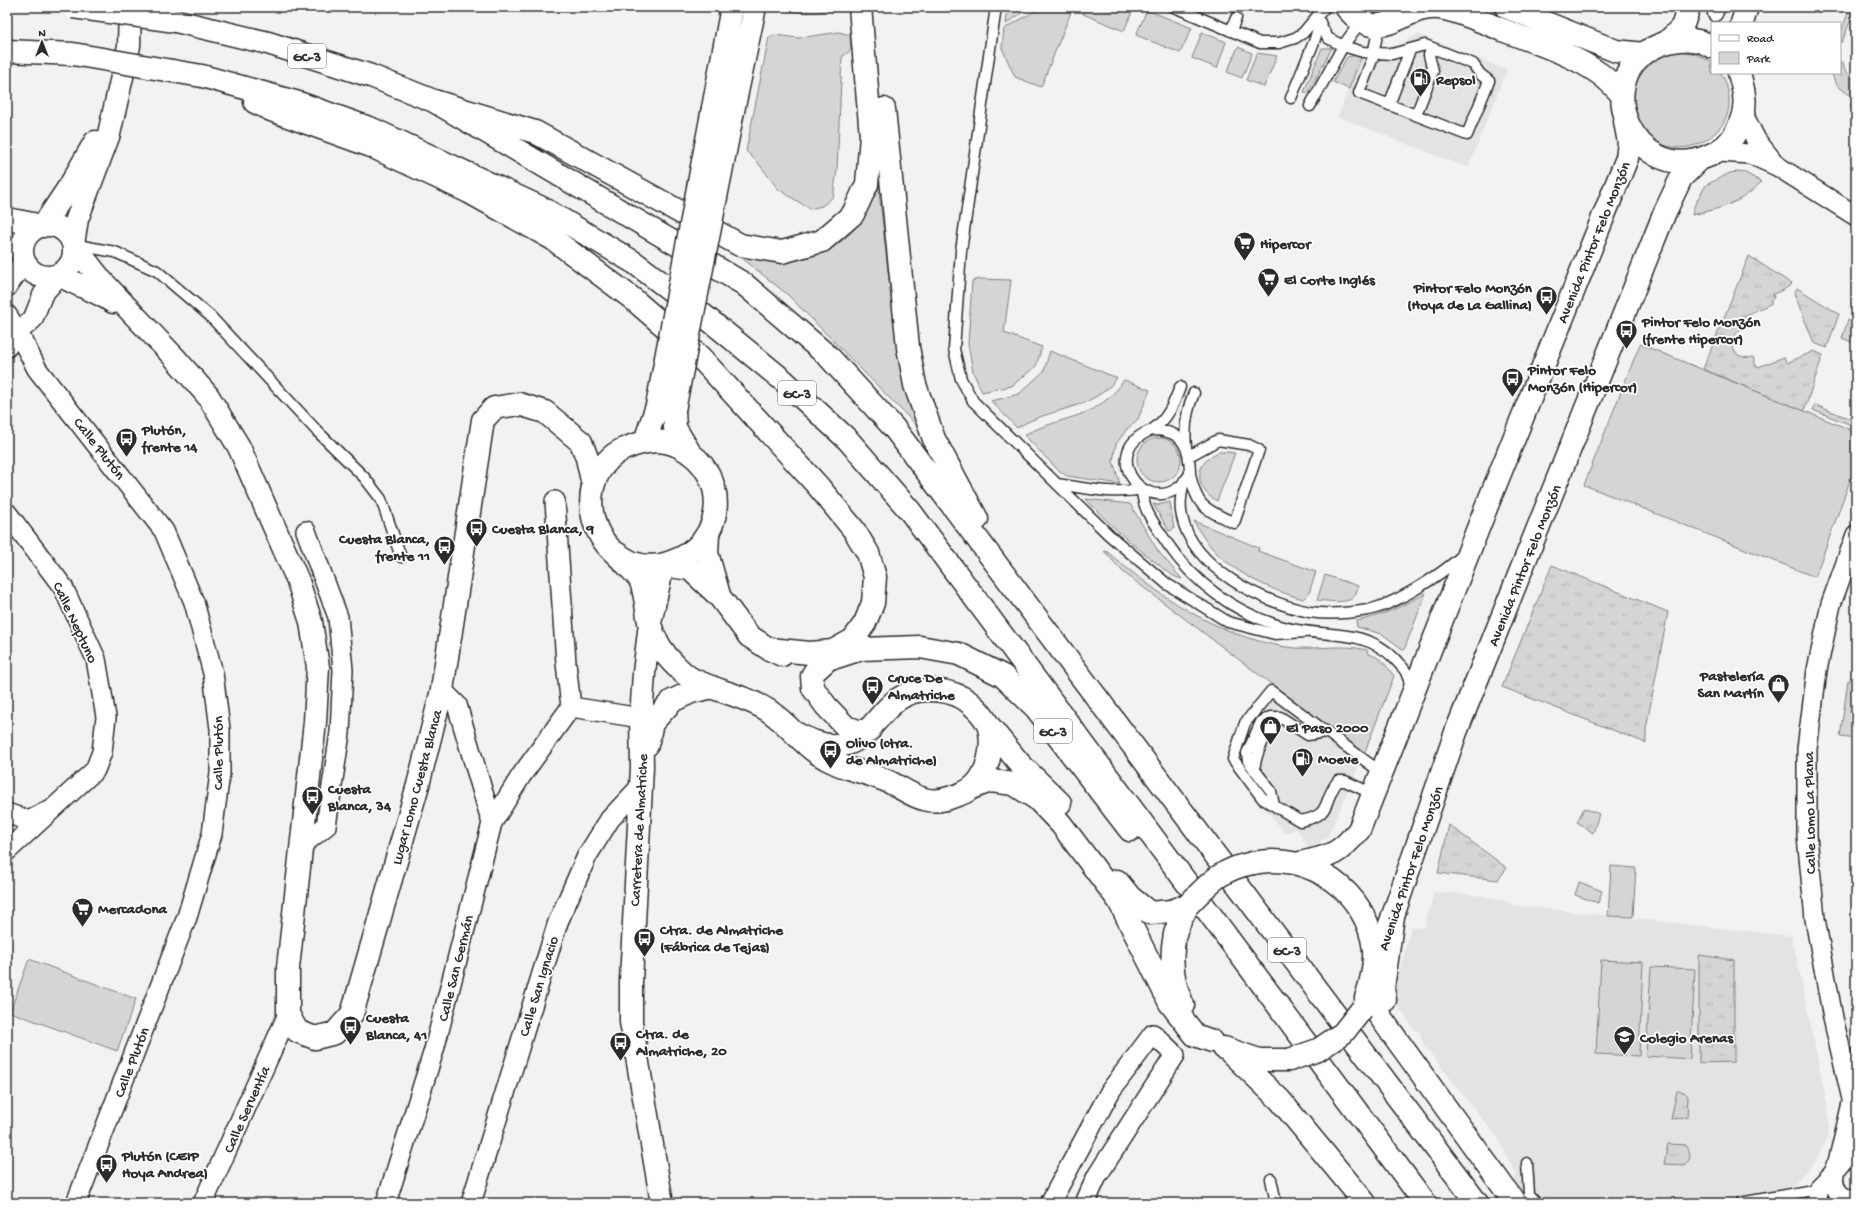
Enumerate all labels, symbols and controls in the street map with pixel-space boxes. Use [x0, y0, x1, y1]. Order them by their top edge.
north arrow [22, 22, 62, 62]
legend [1711, 22, 1841, 74]
text: N [38, 28, 46, 40]
text: Road [1747, 33, 1774, 47]
road number: GC-3 [288, 44, 326, 68]
text: Park [1746, 53, 1772, 67]
fuel station icon: Repsol [1407, 66, 1433, 99]
place label: Repsol [1435, 72, 1476, 90]
street label: Avenida Pintor Felo Monzón [1554, 159, 1636, 326]
supermarket icon: Hipercor [1231, 230, 1257, 263]
place label: Hipercor [1260, 236, 1312, 254]
supermarket icon: El Corte Inglés [1256, 266, 1282, 299]
place label: El Corte Inglés [1284, 272, 1376, 290]
place label: Pintor Felo Monzón (Hoya de La Gallina) [1407, 280, 1533, 315]
bus stop icon: Pintor Felo Monzón (Hoya de La Gallina) [1534, 283, 1560, 316]
place label: Pintor Felo Monzón (frente Hipercor) [1641, 314, 1761, 349]
bus stop icon: Pintor Felo Monzón (frente Hipercor) [1614, 317, 1640, 350]
place label: Pintor Felo Monzón (Hipercor) [1527, 362, 1637, 397]
bus stop icon: Pintor Felo Monzón (Hipercor) [1499, 365, 1525, 398]
road number: GC-3 [778, 381, 816, 405]
street label: Calle Plutón [69, 415, 128, 484]
place label: Plutón, frente 14 [141, 422, 198, 457]
bus stop icon: Plutón, frente 14 [114, 425, 140, 458]
street label: Avenida Pintor Felo Monzón [1485, 482, 1567, 649]
bus stop icon: Cuesta Blanca, 9 [464, 515, 490, 548]
place label: Cuesta Blanca, 9 [491, 521, 595, 539]
place label: Cuesta Blanca, frente 11 [338, 531, 430, 566]
bus stop icon: Cuesta Blanca, frente 11 [432, 534, 458, 567]
street label: Calle Neptuno [48, 579, 101, 666]
place label: Pastelería San Martín [1697, 668, 1765, 703]
place label: Cruce De Almatriche [887, 670, 956, 705]
shop icon: Pastelería San Martín [1766, 671, 1792, 704]
bus stop icon: Cruce De Almatriche [860, 673, 886, 706]
street label: Lugar Lomo Cuesta Blanca [389, 707, 447, 867]
shop icon: El Paso 2000 [1258, 714, 1284, 747]
street label: Calle Plutón [210, 716, 228, 790]
road number: GC-3 [1034, 719, 1072, 743]
place label: El Paso 2000 [1286, 720, 1369, 738]
place label: Olivo (ctra. de Almatriche) [846, 735, 937, 770]
bus stop icon: Olivo (ctra. de Almatriche) [818, 738, 844, 771]
fuel station icon: Moeve [1290, 745, 1316, 778]
place label: Moeve [1318, 751, 1360, 769]
street label: Calle Lomo La Plana [1801, 751, 1821, 874]
street label: Carretera de Almatriche [627, 753, 653, 907]
place label: Cuesta Blanca, 34 [327, 781, 392, 816]
bus stop icon: Cuesta Blanca, 34 [300, 784, 326, 817]
street label: Avenida Pintor Felo Monzón [1375, 784, 1448, 953]
supermarket icon: Mercadona [69, 895, 95, 928]
place label: Mercadona [98, 901, 168, 919]
street label: Calle San Germán [435, 913, 479, 1024]
place label: Ctra. de Almatriche (Fábrica de Tejas) [659, 922, 784, 957]
bus stop icon: Ctra. de Almatriche (Fábrica de Tejas) [631, 925, 657, 958]
street label: Calle San Ignacio [516, 934, 564, 1039]
road number: GC-3 [1268, 938, 1306, 962]
place label: Cuesta Blanca, 41 [365, 1010, 427, 1045]
bus stop icon: Cuesta Blanca, 41 [338, 1013, 364, 1046]
school or university icon: Colegio Arenas [1612, 1024, 1638, 1057]
street label: Calle Plutón [111, 1025, 155, 1100]
place label: Ctra. de Almatriche, 20 [635, 1026, 727, 1061]
bus stop icon: Ctra. de Almatriche, 20 [608, 1029, 634, 1062]
place label: Colegio Arenas [1639, 1030, 1734, 1048]
street label: Calle Serventía [221, 1063, 275, 1156]
place label: Plutón (CEIP Hoya Andrea) [121, 1148, 208, 1183]
bus stop icon: Plutón (CEIP Hoya Andrea) [94, 1151, 120, 1184]

